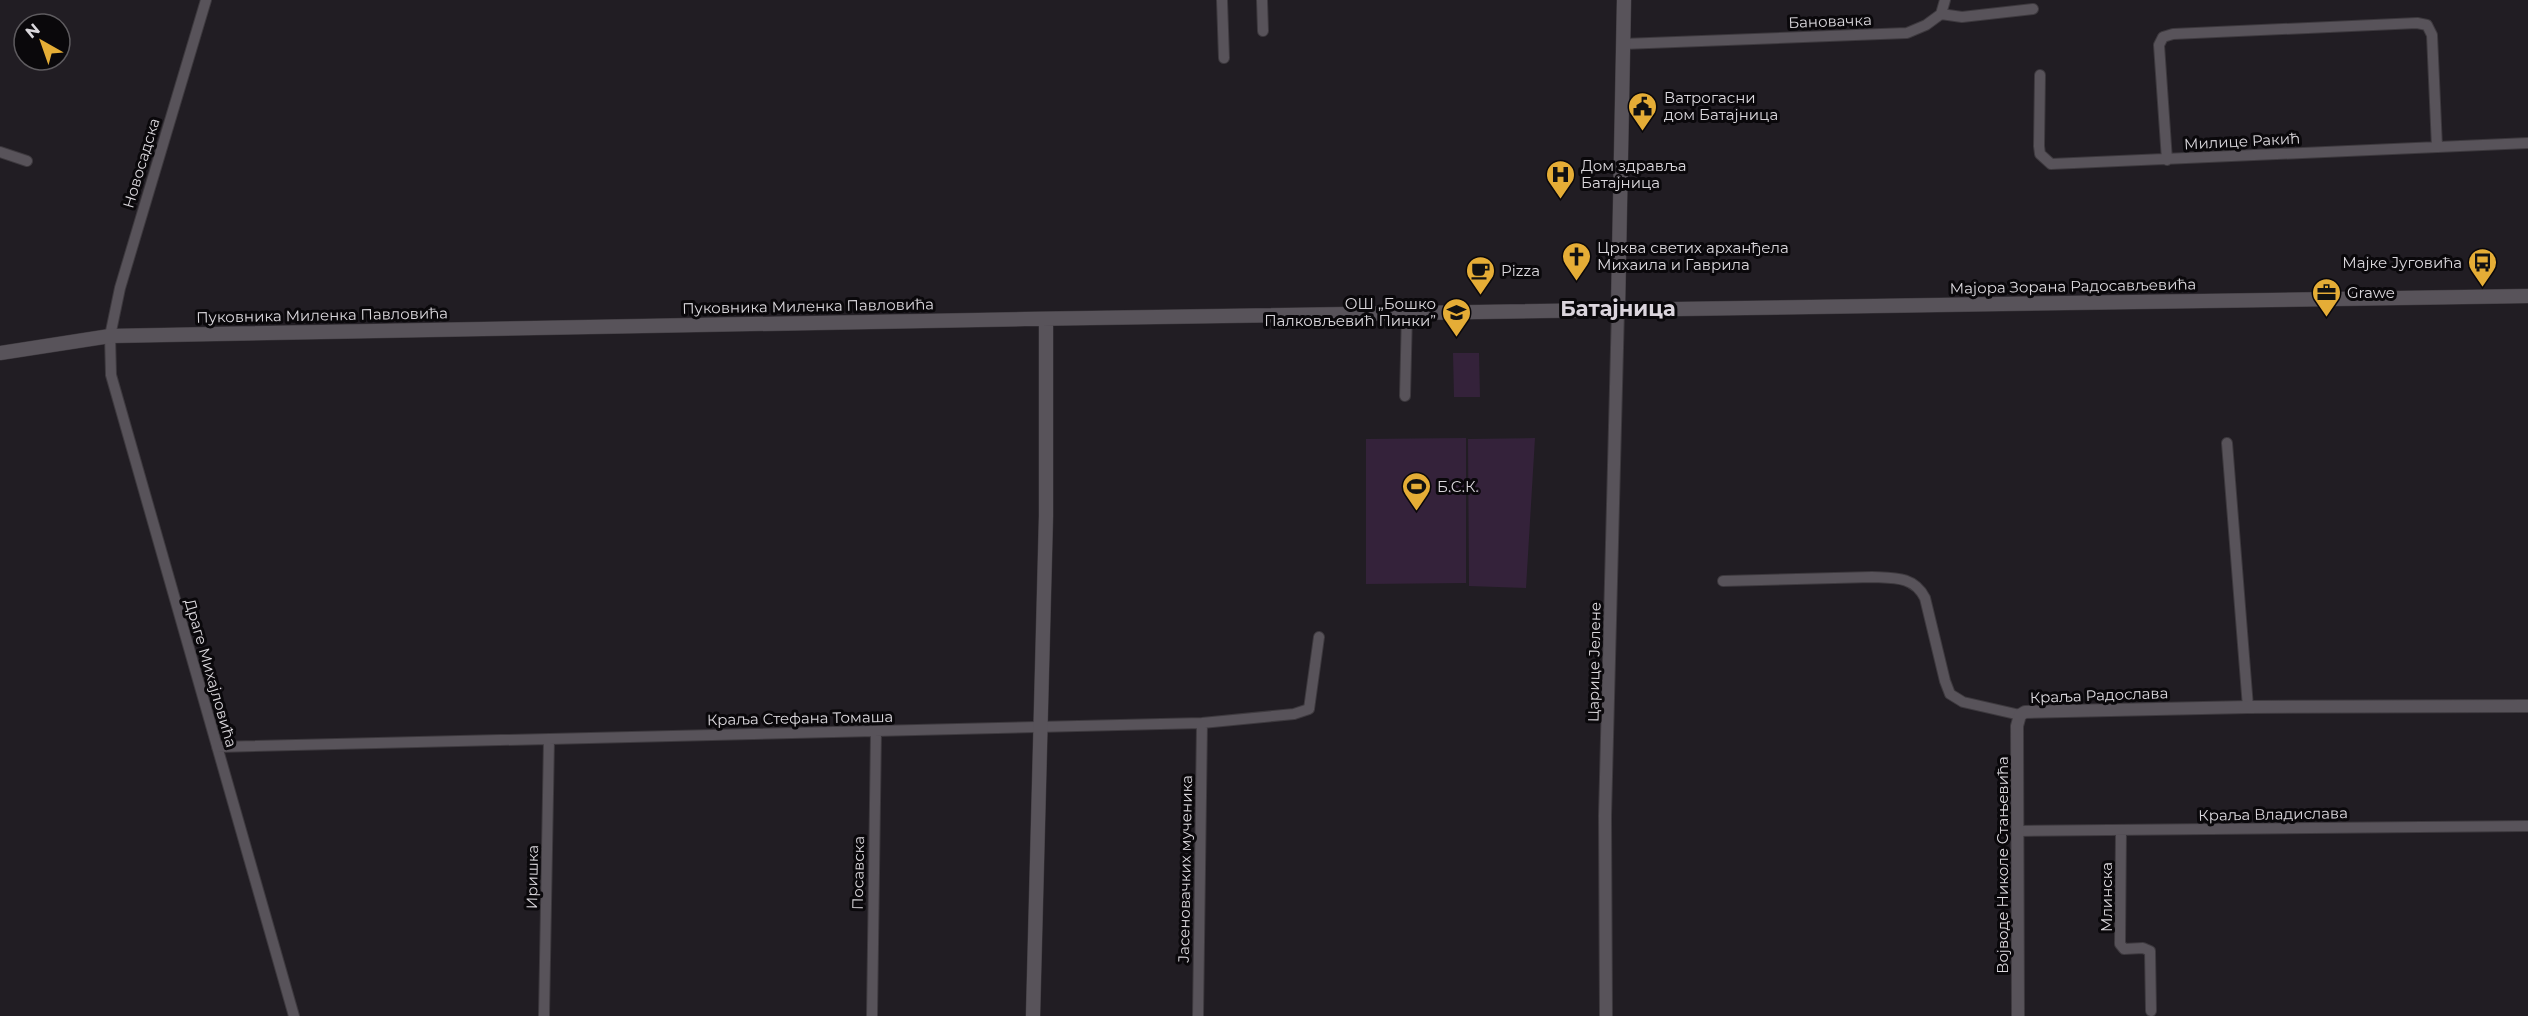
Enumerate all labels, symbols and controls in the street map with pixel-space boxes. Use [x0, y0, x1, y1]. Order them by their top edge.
street label: Бановачка [1788, 10, 1872, 32]
north arrow [12, 12, 72, 72]
text: N [22, 19, 44, 42]
place label: Ватрогасни дом Батајница [1664, 88, 1778, 124]
public building icon: Ватрогасни дом Батајница [1627, 90, 1659, 132]
street label: Новосадска [118, 116, 164, 210]
street label: Милице Ракић [2183, 128, 2301, 154]
place label: Дом здравља Батајница [1581, 156, 1686, 192]
hospital icon: Дом здравља Батајница [1544, 158, 1576, 200]
place label: Црква светих арханђела Михаила и Гаврила [1597, 238, 1789, 274]
church icon: Црква светих арханђела Михаила и Гаврила [1560, 240, 1592, 282]
bus stop icon: Мајке Југовића [2467, 246, 2499, 288]
place label: Мајке Југовића [2342, 253, 2462, 272]
cafe icon: Pizza [1464, 254, 1496, 296]
place label: Pizza [1501, 261, 1540, 280]
street label: Мајора Зорана Радосављевића [1950, 274, 2196, 298]
office icon: Grawe [2310, 276, 2342, 318]
place label: Grawe [2347, 283, 2395, 302]
street label: Пуковника Миленка Павловића [682, 294, 934, 318]
place label: ОШ „Бошко Палковљевић Пинки” [1264, 294, 1436, 330]
school or university icon: ОШ „Бошко Палковљевић Пинки” [1441, 296, 1473, 338]
district label: Батајница [1560, 296, 1676, 321]
street label: Пуковника Миленка Павловића [196, 303, 448, 327]
sports icon: Б.С.К. [1400, 470, 1432, 512]
place label: Б.С.К. [1437, 477, 1479, 496]
street label: Драге Михајловића [181, 597, 241, 749]
street label: Царице Јелене [1583, 602, 1605, 722]
street label: Краља Радослава [2029, 683, 2169, 707]
street label: Краља Стефана Томаша [707, 707, 893, 729]
street label: Војводе Николе Стањевића [1993, 756, 2012, 974]
street label: Јасеновачких мученика [1174, 775, 1196, 963]
street label: Краља Владислава [2198, 803, 2348, 825]
street label: Посавска [848, 836, 868, 910]
street label: Иришка [522, 845, 542, 909]
street label: Млинска [2097, 862, 2116, 932]

